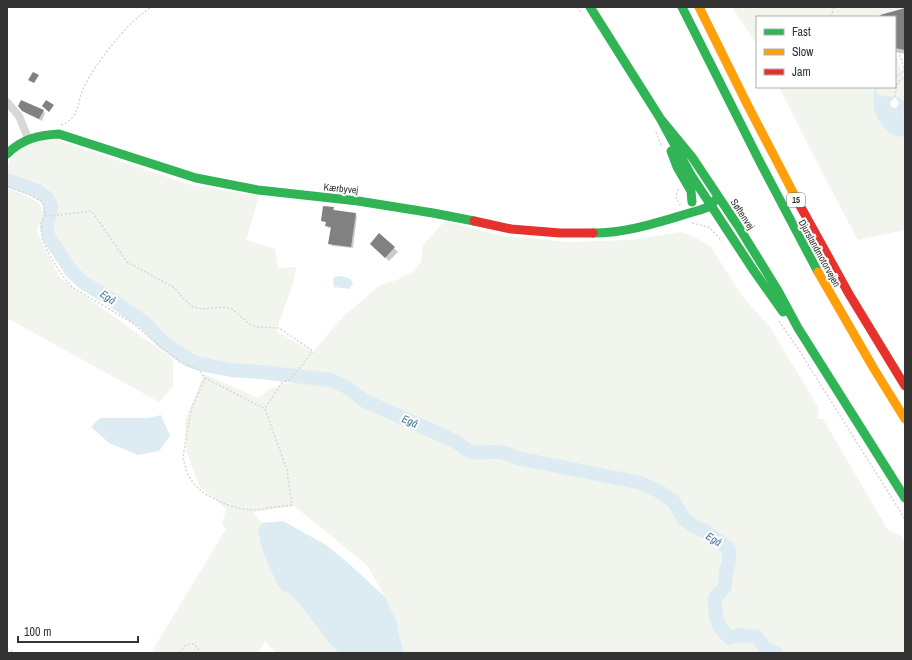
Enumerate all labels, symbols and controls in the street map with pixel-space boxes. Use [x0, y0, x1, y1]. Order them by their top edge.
legend [756, 16, 896, 88]
text: Fast [792, 24, 811, 40]
text: Slow [792, 44, 814, 60]
text: Jam [792, 64, 811, 80]
street label: Kærbyvej [323, 180, 359, 197]
road number: 15 [787, 193, 805, 207]
street label: Søftenvej [728, 196, 757, 232]
street label: Djurslandmotorvejen [796, 217, 843, 289]
water label: Egå [97, 287, 119, 307]
water label: Egå [400, 411, 420, 431]
water label: Egå [703, 529, 725, 549]
scale bar [18, 618, 138, 644]
text: 100 m [24, 624, 51, 640]

